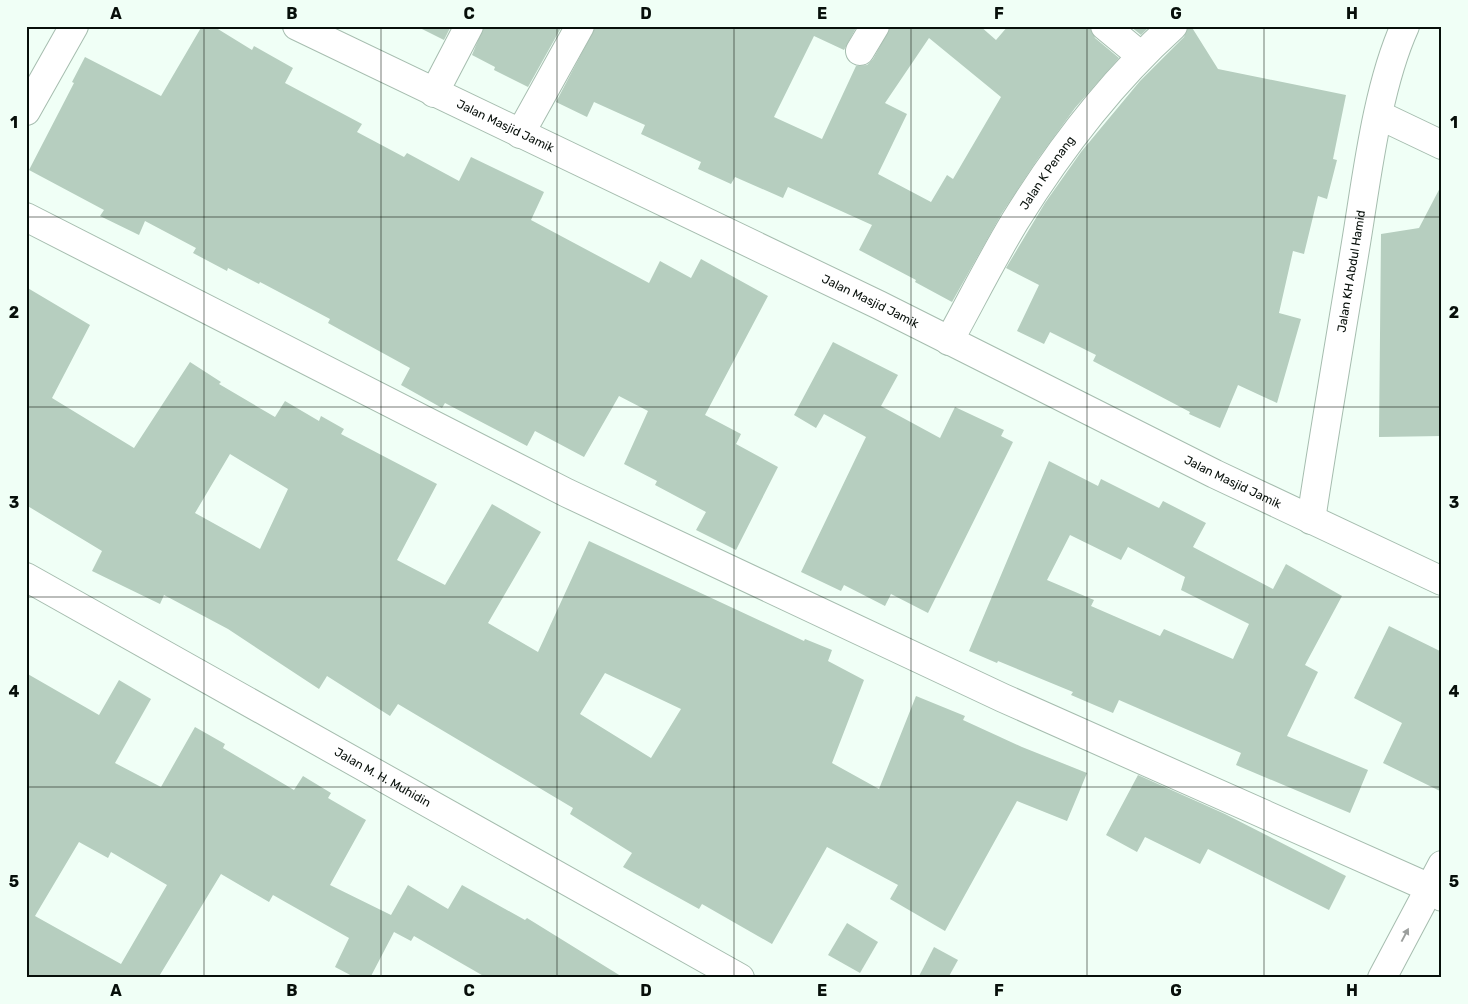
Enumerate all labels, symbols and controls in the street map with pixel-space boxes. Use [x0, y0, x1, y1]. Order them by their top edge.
text: A [110, 4, 122, 23]
text: B [286, 4, 298, 23]
text: C [463, 4, 475, 23]
text: D [640, 4, 652, 23]
text: E [817, 4, 827, 23]
text: F [994, 4, 1004, 23]
text: G [1170, 4, 1182, 23]
text: H [1346, 4, 1358, 23]
street label: Jalan Masjid Jamik [454, 97, 557, 155]
text: 1 [10, 113, 18, 132]
text: 1 [1450, 113, 1458, 132]
street label: Jalan K Penang [1017, 133, 1078, 212]
street label: Jalan KH Abdul Hamid [1334, 209, 1368, 333]
street label: Jalan Masjid Jamik [820, 272, 922, 331]
text: 2 [9, 303, 19, 322]
text: 2 [1449, 303, 1459, 322]
street label: Jalan Masjid Jamik [1182, 453, 1284, 512]
text: 3 [9, 493, 19, 512]
text: 3 [1449, 493, 1459, 512]
text: 4 [9, 682, 20, 701]
text: 4 [1449, 682, 1460, 701]
street label: Jalan M. H. Muhidin [332, 745, 433, 810]
text: 5 [9, 872, 19, 891]
text: 5 [1449, 872, 1459, 891]
one-way arrow [1401, 927, 1409, 942]
text: A [110, 981, 122, 1000]
text: B [286, 981, 298, 1000]
text: C [463, 981, 475, 1000]
text: D [640, 981, 652, 1000]
text: E [817, 981, 827, 1000]
text: F [994, 981, 1004, 1000]
text: G [1170, 981, 1182, 1000]
text: H [1346, 981, 1358, 1000]

